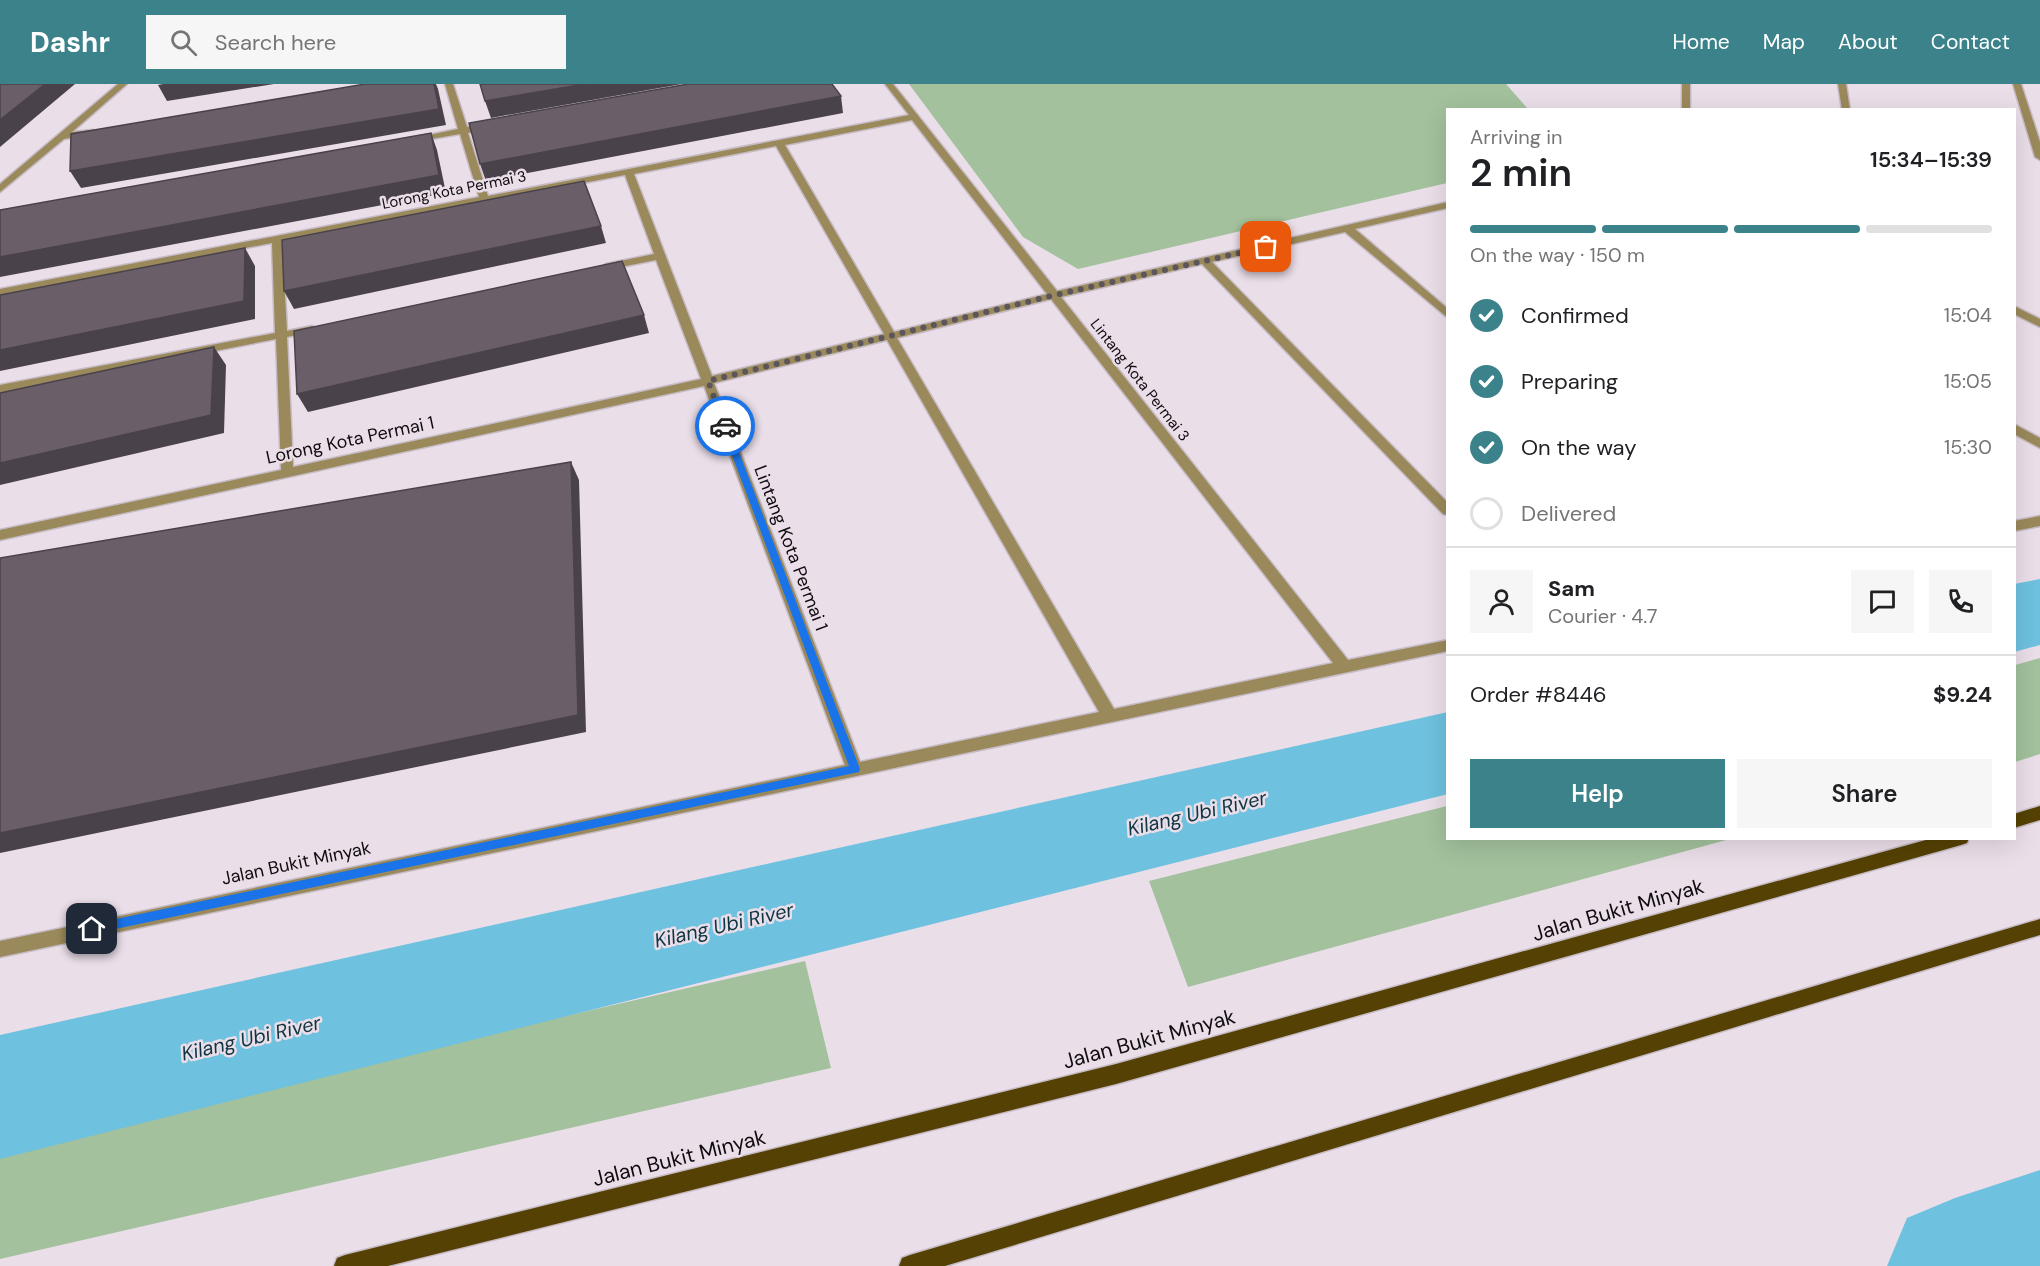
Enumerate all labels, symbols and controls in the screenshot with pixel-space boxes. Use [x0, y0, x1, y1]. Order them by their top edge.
search box [146, 15, 566, 69]
text: Dashr [30, 24, 110, 61]
icon: search [167, 26, 200, 59]
text: Search here [215, 28, 336, 57]
text: Home [1672, 28, 1730, 56]
text: Map [1763, 28, 1805, 56]
text: About [1838, 28, 1898, 56]
text: Contact [1931, 28, 2010, 56]
text: Arriving in [1470, 124, 1562, 150]
text: 15:34–15:39 [1870, 145, 1992, 174]
text: 2 min [1470, 147, 1572, 198]
street label: Lorong Kota Permai 3 [380, 166, 528, 214]
pin [1240, 221, 1291, 272]
icon: bag [1249, 230, 1282, 263]
text: On the way · 150 m [1470, 242, 1645, 268]
icon: check [1470, 299, 1503, 332]
text: Confirmed [1521, 301, 1629, 330]
text: 15:04 [1944, 302, 1992, 328]
street label: Lintang Kota Permai 3 [1086, 315, 1194, 445]
icon: check [1470, 365, 1503, 398]
text: Preparing [1521, 367, 1618, 396]
text: 15:05 [1944, 368, 1992, 394]
courier [695, 396, 755, 456]
street label: Lorong Kota Permai 1 [264, 410, 436, 470]
icon: car [709, 410, 742, 443]
icon: check [1470, 431, 1503, 464]
text: On the way [1521, 433, 1636, 462]
text: 15:30 [1944, 434, 1992, 460]
street label: Lintang Kota Permai 1 [748, 462, 834, 634]
text: Delivered [1521, 499, 1616, 528]
button: person [1470, 570, 1533, 633]
button: chat [1851, 570, 1914, 633]
button: phone [1929, 570, 1992, 633]
text: Sam [1548, 574, 1595, 603]
text: Courier · 4.7 [1548, 603, 1657, 629]
text: Order #8446 [1470, 680, 1607, 709]
text: $9.24 [1933, 680, 1992, 709]
button: Help [1470, 759, 1725, 828]
button: Share [1737, 759, 1992, 828]
water label: Kilang Ubi River [1125, 784, 1270, 842]
street label: Jalan Bukit Minyak [219, 835, 373, 891]
street label: Jalan Bukit Minyak [1529, 872, 1707, 948]
water label: Kilang Ubi River [652, 896, 797, 954]
pin [66, 903, 117, 954]
icon: home [75, 912, 108, 945]
street label: Jalan Bukit Minyak [1060, 1002, 1239, 1075]
water label: Kilang Ubi River [179, 1009, 324, 1067]
street label: Jalan Bukit Minyak [590, 1123, 769, 1193]

